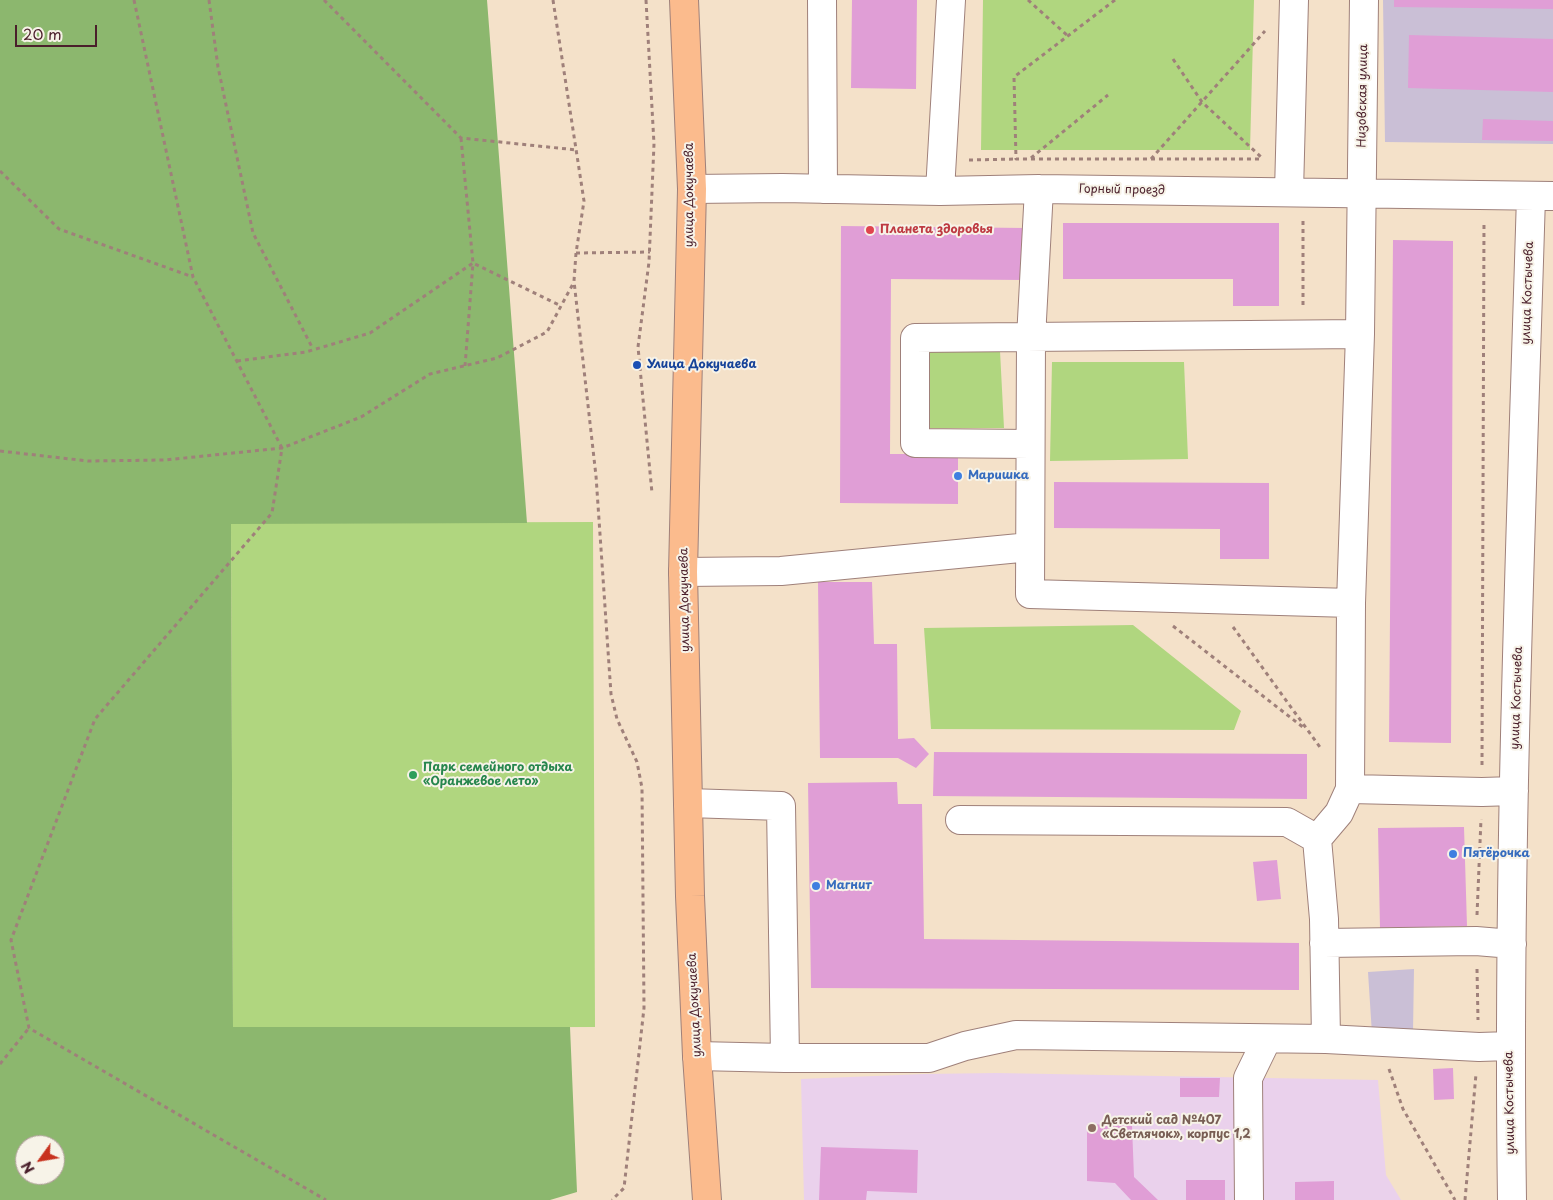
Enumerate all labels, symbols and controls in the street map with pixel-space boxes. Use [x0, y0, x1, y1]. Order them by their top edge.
scale bar [18, 15, 100, 47]
text: 20 m [23, 22, 62, 45]
street label: Низовская улица [1355, 44, 1371, 148]
street label: улица Докучаева [683, 143, 697, 247]
street label: Горный проезд [1079, 182, 1165, 198]
place label: Планета здоровья [880, 223, 993, 237]
marker: Планета здоровья [864, 224, 876, 236]
street label: улица Костычева [1519, 241, 1537, 345]
place label: Улица Докучаева [647, 358, 757, 372]
marker: Улица Докучаева [631, 359, 643, 371]
place label: Маришка [968, 469, 1029, 483]
marker: Маришка [952, 470, 964, 482]
street label: улица Докучаева [677, 548, 693, 652]
street label: улица Костычева [1508, 646, 1526, 750]
place label: Парк семейного отдыха «Оранжевое лето» [423, 761, 573, 789]
marker: Парк семейного отдыха «Оранжевое лето» [407, 769, 419, 781]
place label: Пятёрочка [1463, 847, 1530, 861]
marker: Пятёрочка [1447, 848, 1459, 860]
place label: Магнит [826, 879, 872, 893]
marker: Магнит [810, 880, 822, 892]
street label: улица Докучаева [685, 953, 705, 1057]
street label: улица Костычева [1502, 1051, 1518, 1155]
place label: Детский сад №407 «Светлячок», корпус 1,2 [1102, 1114, 1251, 1142]
marker: Детский сад №407 «Светлячок», корпус 1,2 [1086, 1122, 1098, 1134]
north arrow [15, 1135, 65, 1185]
text: N [16, 1157, 40, 1178]

